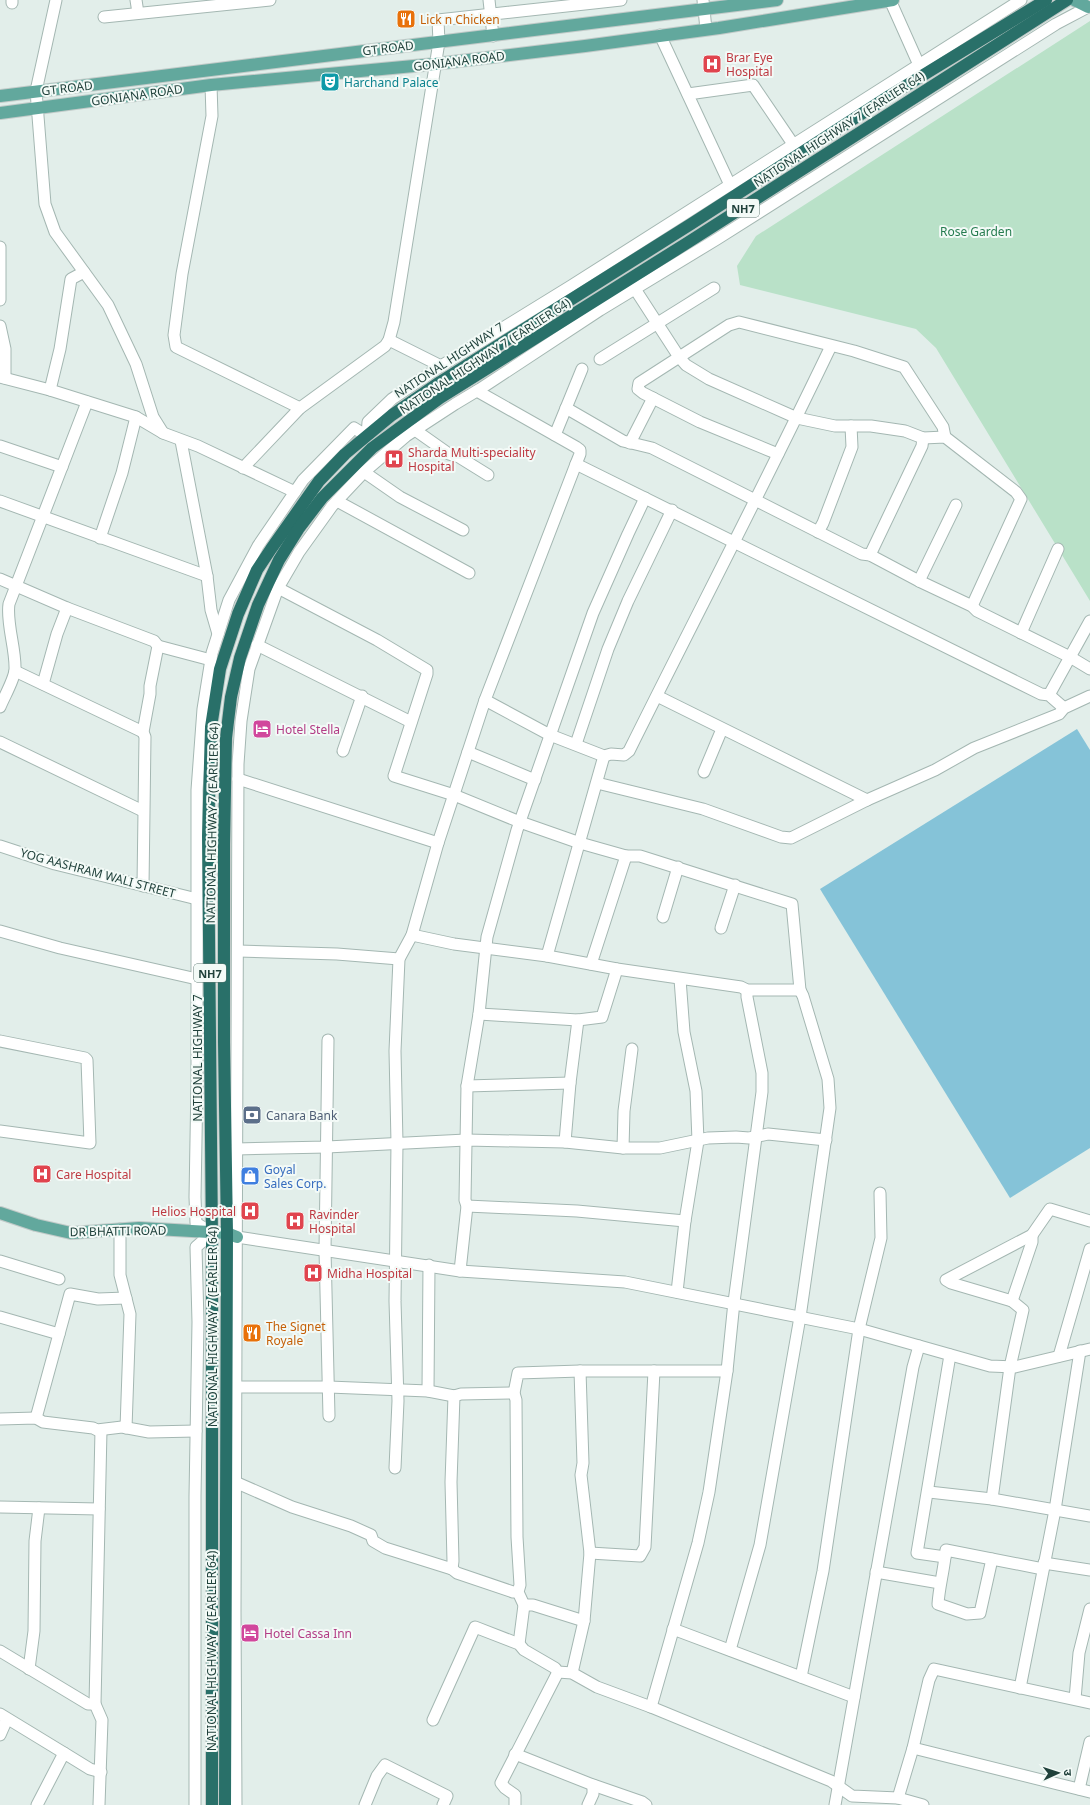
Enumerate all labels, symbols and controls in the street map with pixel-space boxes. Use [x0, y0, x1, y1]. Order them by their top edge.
restaurant icon: Lick n Chicken [395, 8, 417, 30]
place label: Lick n Chicken [420, 11, 500, 28]
street label: GT ROAD [361, 36, 415, 60]
street label: GONIANA ROAD [412, 47, 506, 75]
place label: Brar Eye Hospital [726, 49, 773, 80]
hospital icon: Brar Eye Hospital [701, 53, 723, 75]
street label: NATIONAL HIGHWAY 7 (EARLIER 64) [750, 67, 928, 191]
theatre icon: Harchand Palace [319, 71, 341, 93]
place label: Harchand Palace [344, 74, 439, 91]
street label: GT ROAD [40, 76, 94, 100]
street label: GONIANA ROAD [90, 80, 184, 110]
road number: NH7 [727, 199, 759, 217]
park label: Rose Garden [940, 223, 1012, 240]
street label: NATIONAL HIGHWAY 7 (EARLIER 64) [397, 295, 573, 417]
street label: NATIONAL HIGHWAY 7 [392, 319, 506, 401]
place label: Sharda Multi-speciality Hospital [408, 444, 536, 475]
hospital icon: Sharda Multi-speciality Hospital [383, 448, 405, 470]
hotel icon: Hotel Stella [251, 718, 273, 740]
place label: Hotel Stella [276, 721, 340, 738]
street label: NATIONAL HIGHWAY 7 (EARLIER 64) [202, 722, 222, 923]
street label: YOG AASHRAM WALI STREET [18, 844, 178, 902]
road number: NH7 [194, 964, 226, 982]
street label: NATIONAL HIGHWAY 7 [189, 994, 206, 1122]
bank icon: Canara Bank [241, 1104, 263, 1126]
place label: Canara Bank [266, 1107, 338, 1124]
place label: Goyal Sales Corp. [264, 1161, 326, 1192]
hospital icon: Care Hospital [31, 1163, 53, 1185]
shop icon: Goyal Sales Corp. [239, 1165, 261, 1187]
place label: Care Hospital [56, 1166, 131, 1183]
hospital icon: Helios Hospital [239, 1200, 261, 1222]
place label: Helios Hospital [151, 1203, 236, 1220]
place label: Ravinder Hospital [309, 1206, 359, 1237]
hospital icon: Ravinder Hospital [284, 1210, 306, 1232]
street label: DR BHATTI ROAD [70, 1222, 167, 1240]
street label: NATIONAL HIGHWAY 7 (EARLIER 64) [204, 1226, 221, 1427]
hospital icon: Midha Hospital [302, 1262, 324, 1284]
place label: Midha Hospital [327, 1265, 412, 1282]
place label: The Signet Royale [266, 1318, 326, 1349]
restaurant icon: The Signet Royale [241, 1322, 263, 1344]
street label: NATIONAL HIGHWAY 7 (EARLIER 64) [203, 1550, 220, 1751]
hotel icon: Hotel Cassa Inn [239, 1622, 261, 1644]
place label: Hotel Cassa Inn [264, 1625, 352, 1642]
north arrow [1038, 1753, 1078, 1793]
text: उ [1061, 1769, 1076, 1777]

